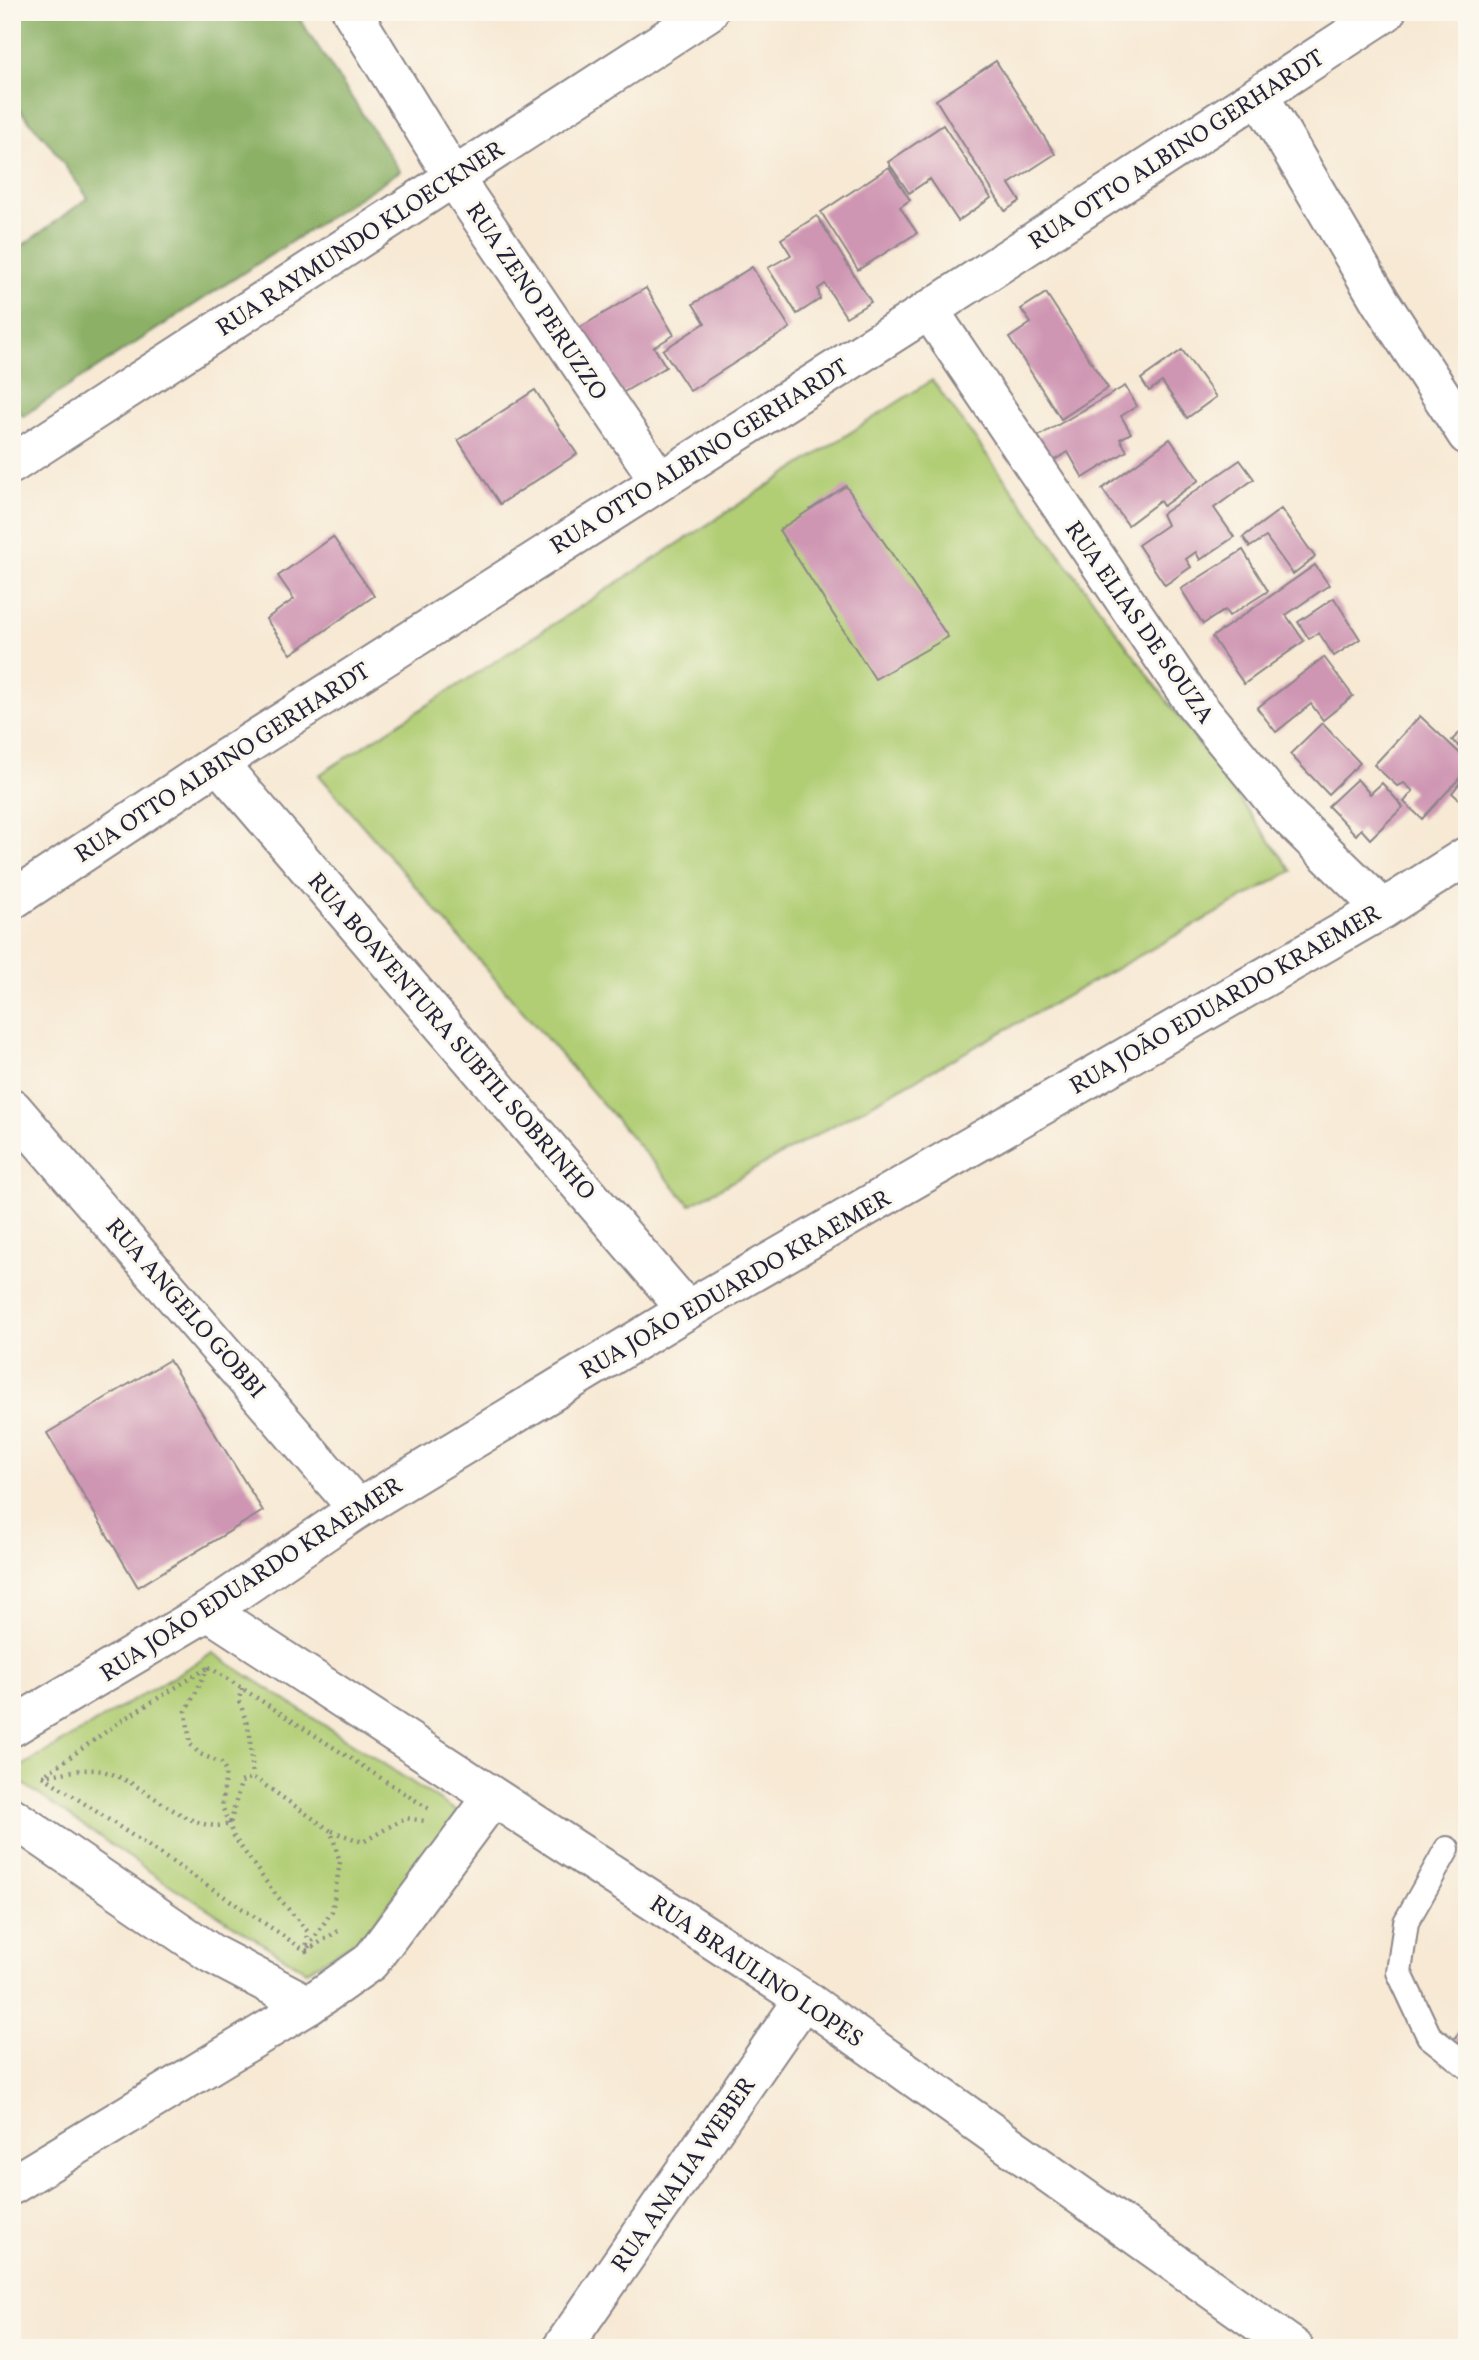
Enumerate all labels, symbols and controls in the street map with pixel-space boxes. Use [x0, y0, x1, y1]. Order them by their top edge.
street label: RUA OTTO ALBINO GERHARDT [1023, 42, 1331, 259]
street label: RUA RAYMUNDO KLOECKNER [210, 133, 512, 346]
street label: RUA ZENO PERUZZO [456, 196, 614, 408]
street label: RUA OTTO ALBINO GERHARDT [544, 352, 856, 564]
street label: RUA ELIAS DE SOUZA [1055, 515, 1221, 731]
street label: RUA OTTO ALBINO GERHARDT [69, 655, 377, 872]
street label: RUA BOAVENTURA SUBTIL SOBRINHO [299, 866, 602, 1208]
street label: RUA JOÃO EDUARDO KRAEMER [1064, 897, 1388, 1104]
street label: RUA JOÃO EDUARDO KRAEMER [574, 1182, 898, 1389]
street label: RUA ANGELO GOBBI [96, 1212, 273, 1407]
street label: RUA JOÃO EDUARDO KRAEMER [94, 1470, 410, 1692]
street label: RUA BRAULINO LOPES [642, 1888, 870, 2057]
street label: RUA ANALIA WEBER [604, 2071, 765, 2280]

